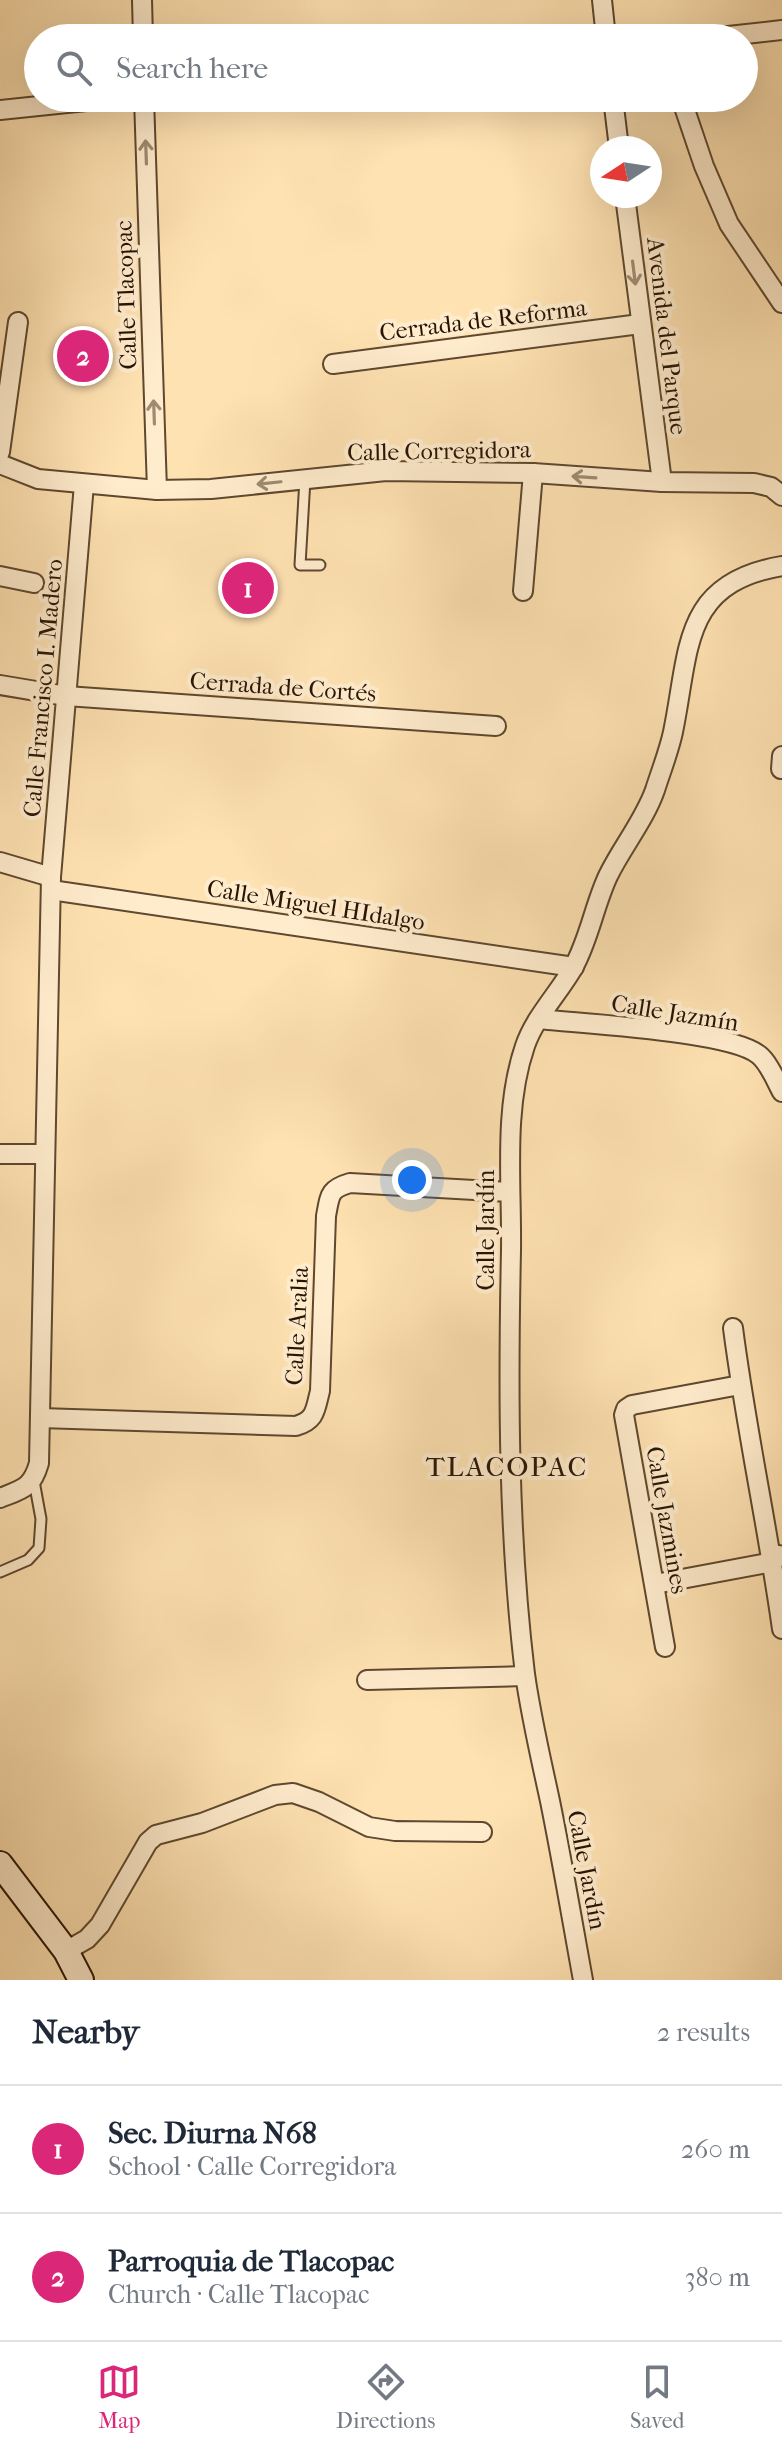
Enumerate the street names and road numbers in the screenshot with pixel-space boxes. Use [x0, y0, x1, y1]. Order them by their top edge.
street label: Calle Tlacopac [109, 220, 143, 370]
street label: Avenida del Parque [641, 235, 693, 436]
street label: Cerrada de Reforma [378, 293, 589, 347]
street label: Calle Corregidora [347, 435, 532, 467]
street label: Calle Francisco I. Madero [18, 558, 68, 818]
street label: Cerrada de Cortés [189, 667, 377, 707]
street label: Calle Miguel HIdalgo [205, 874, 427, 936]
street label: Calle Jazmín [609, 989, 741, 1037]
street label: Calle Jardín [472, 1169, 500, 1290]
street label: Calle Aralia [280, 1265, 314, 1386]
street label: Calle Jazmines [640, 1444, 694, 1596]
street label: Calle Jardín [562, 1808, 612, 1932]

